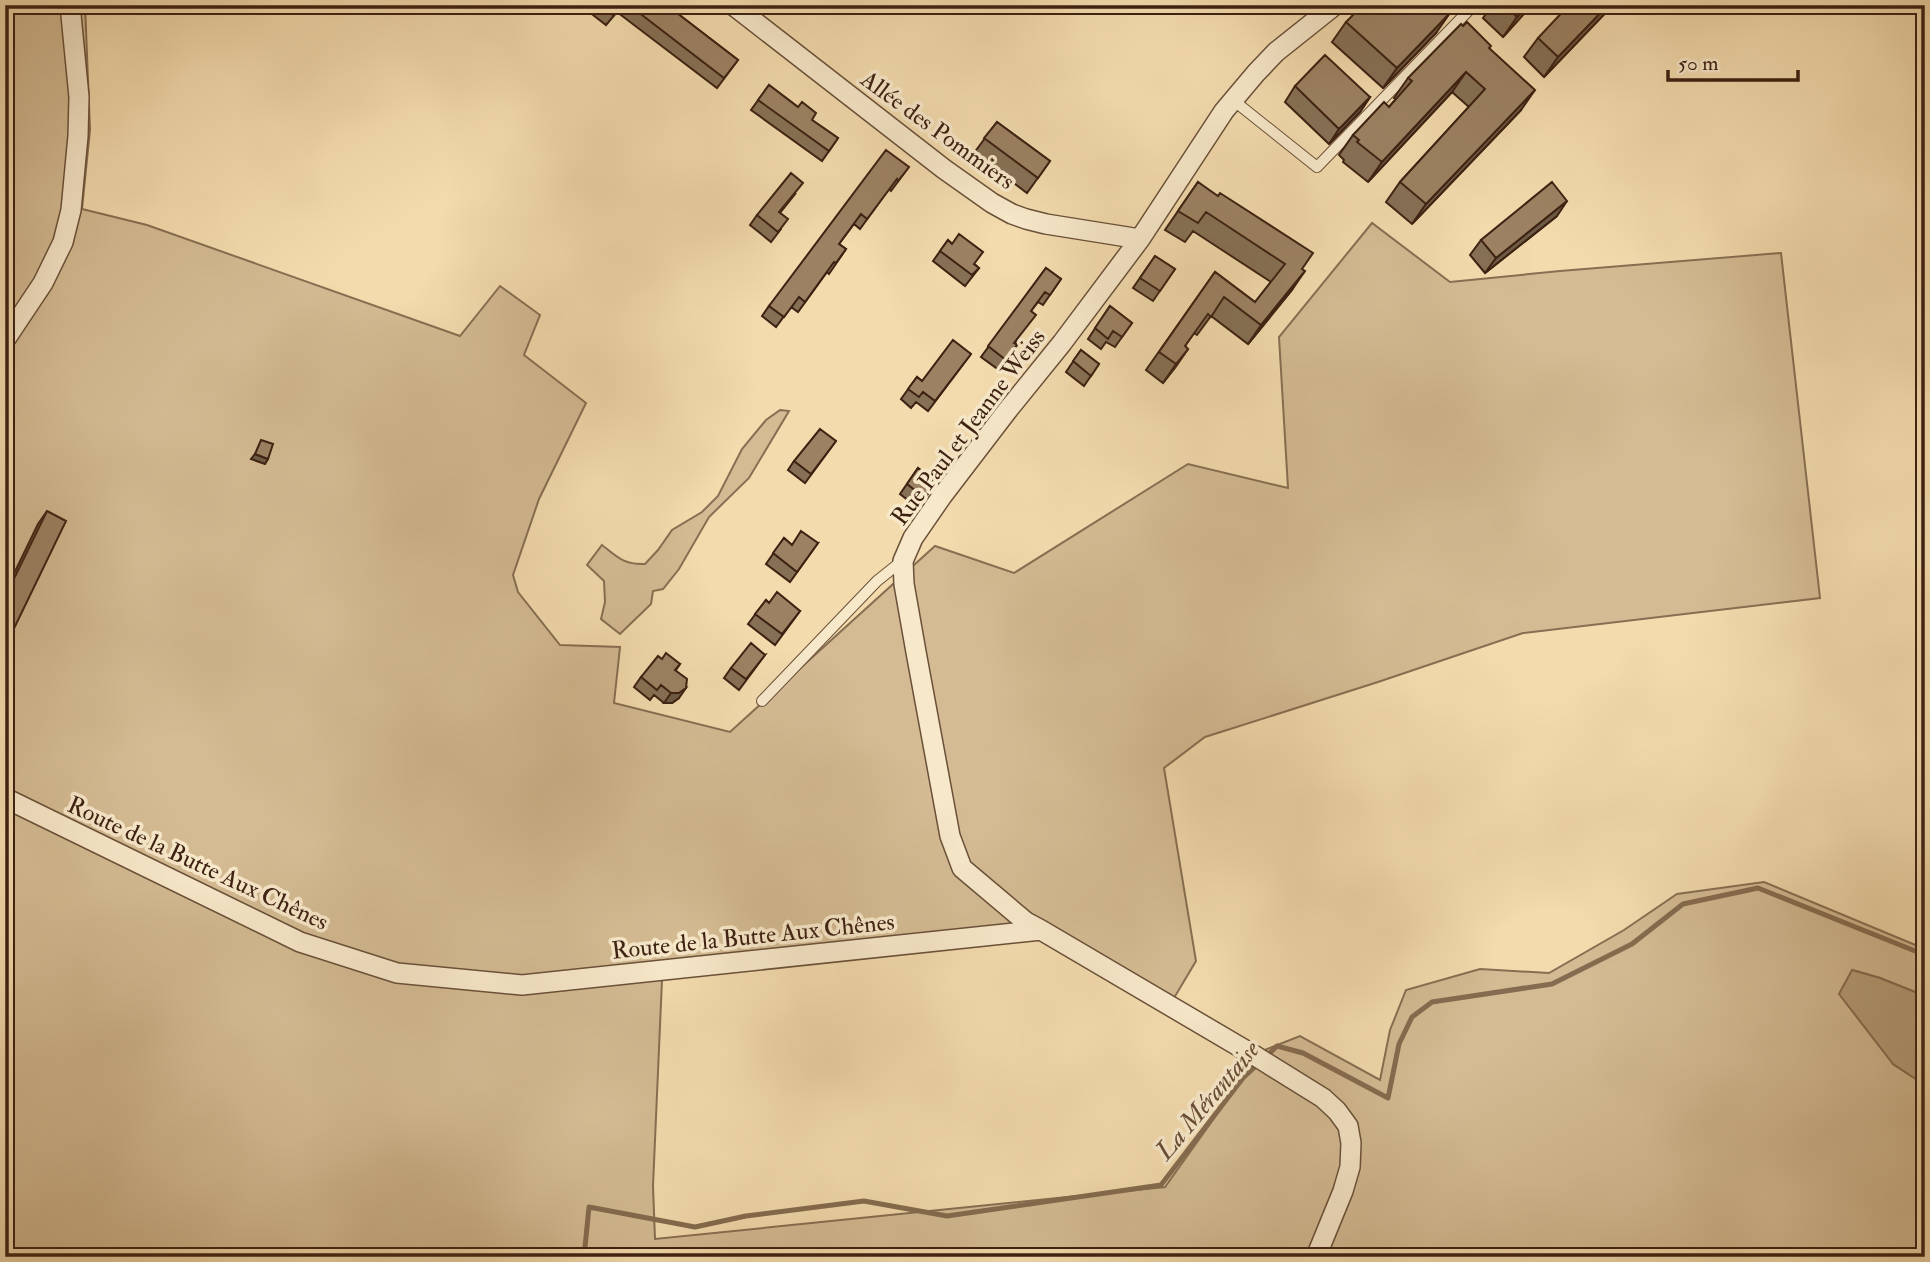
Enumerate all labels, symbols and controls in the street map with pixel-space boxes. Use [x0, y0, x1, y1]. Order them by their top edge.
scale bar [1668, 38, 1797, 82]
text: 50 m [1678, 50, 1719, 77]
street label: Allée des Pommiers [854, 63, 1021, 197]
street label: Rue Paul et Jeanne Weiss [884, 323, 1053, 532]
street label: Route de la Butte Aux Chênes [62, 789, 333, 938]
street label: Route de la Butte Aux Chênes [610, 906, 896, 967]
water label: La Mérantaise [1148, 1034, 1267, 1167]

